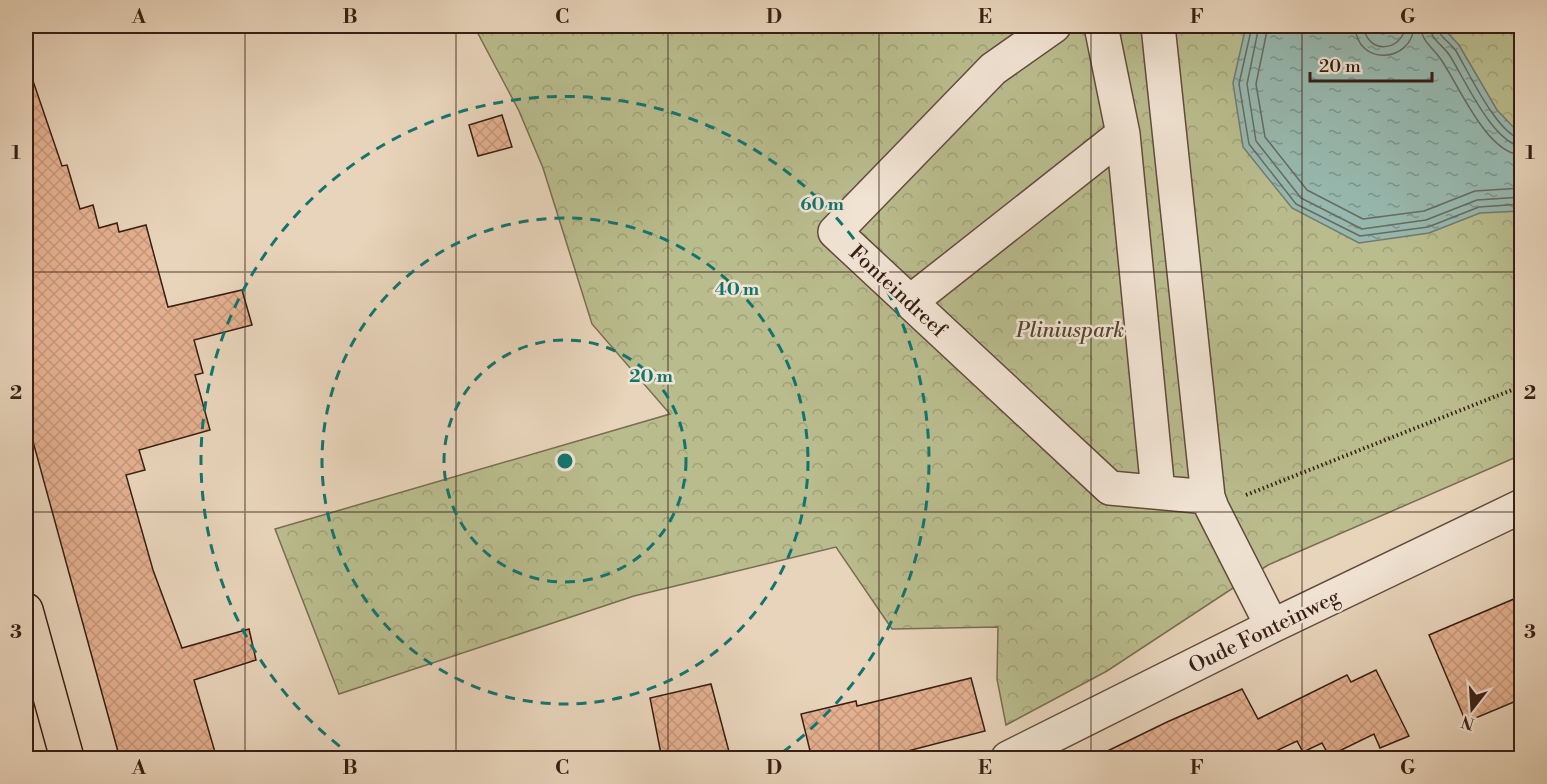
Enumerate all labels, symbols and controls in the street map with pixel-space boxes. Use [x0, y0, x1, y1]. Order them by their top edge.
text: A [131, 5, 147, 30]
text: B [342, 5, 358, 30]
text: C [555, 5, 569, 30]
text: D [766, 5, 782, 30]
text: E [978, 5, 992, 30]
text: F [1190, 5, 1204, 30]
text: G [1400, 5, 1416, 30]
scale bar [1310, 45, 1432, 83]
text: 20 m [1319, 55, 1361, 78]
text: 1 [11, 141, 21, 166]
text: 1 [1525, 141, 1535, 166]
text: 60 m [800, 193, 844, 216]
street label: Fonteindreef [843, 240, 952, 344]
text: 40 m [715, 278, 760, 301]
park label: Pliniuspark [1015, 318, 1124, 344]
text: 20 m [629, 365, 673, 388]
text: 2 [10, 381, 22, 406]
text: 2 [1524, 381, 1536, 406]
centre of rings [555, 451, 575, 471]
street label: Oude Fonteinweg [1185, 584, 1344, 680]
text: 3 [10, 620, 22, 645]
text: 3 [1524, 620, 1536, 645]
north arrow [1442, 679, 1502, 739]
text: N [1459, 711, 1477, 734]
text: A [131, 756, 147, 781]
text: B [342, 756, 358, 781]
text: C [555, 756, 569, 781]
text: D [766, 756, 782, 781]
text: E [978, 756, 992, 781]
text: F [1190, 756, 1204, 781]
text: G [1400, 756, 1416, 781]

